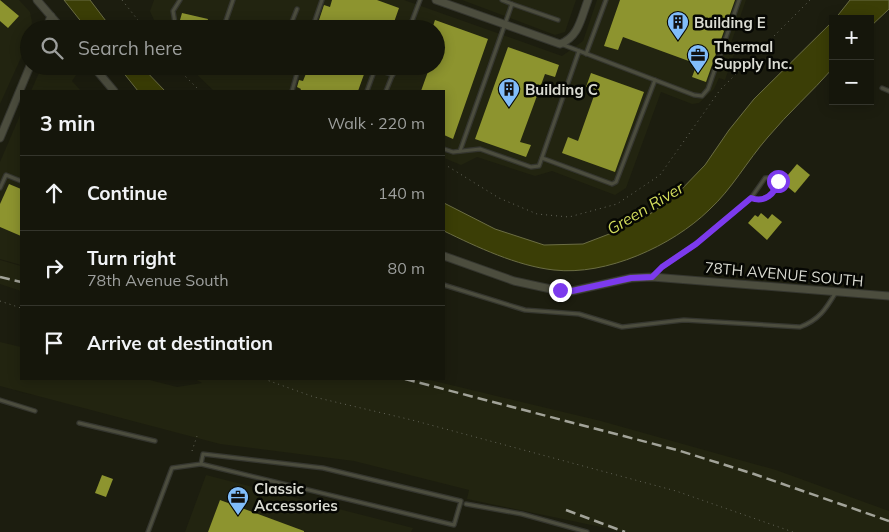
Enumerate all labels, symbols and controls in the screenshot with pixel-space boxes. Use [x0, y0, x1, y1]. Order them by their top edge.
building icon: Building E [666, 10, 690, 41]
place label: Building E [694, 13, 766, 32]
map controls [829, 15, 874, 105]
button: + [829, 15, 874, 60]
search box [20, 20, 445, 75]
icon: search [38, 34, 66, 62]
text: Search here [78, 36, 182, 60]
place label: Thermal Supply Inc. [714, 37, 792, 73]
office icon: Thermal Supply Inc. [686, 43, 710, 74]
button: − [829, 60, 874, 105]
building icon: Building C [497, 77, 521, 108]
place label: Building C [525, 80, 598, 99]
text: 3 min [40, 110, 95, 136]
text: Walk · 220 m [327, 113, 425, 133]
route start [767, 170, 790, 193]
water label: Green River [603, 177, 688, 239]
icon: ahead [40, 179, 68, 207]
text: Continue [87, 181, 167, 205]
text: 140 m [378, 183, 425, 203]
text: Turn right [87, 246, 176, 270]
icon: right [40, 254, 68, 282]
text: 80 m [388, 258, 425, 278]
street label: 78TH AVENUE SOUTH [704, 258, 864, 290]
text: 78th Avenue South [87, 270, 229, 290]
route end [549, 279, 572, 302]
icon: arrive [40, 329, 68, 357]
text: Arrive at destination [87, 331, 273, 355]
place label: Classic Accessories [254, 479, 338, 515]
office icon: Classic Accessories [226, 485, 250, 516]

